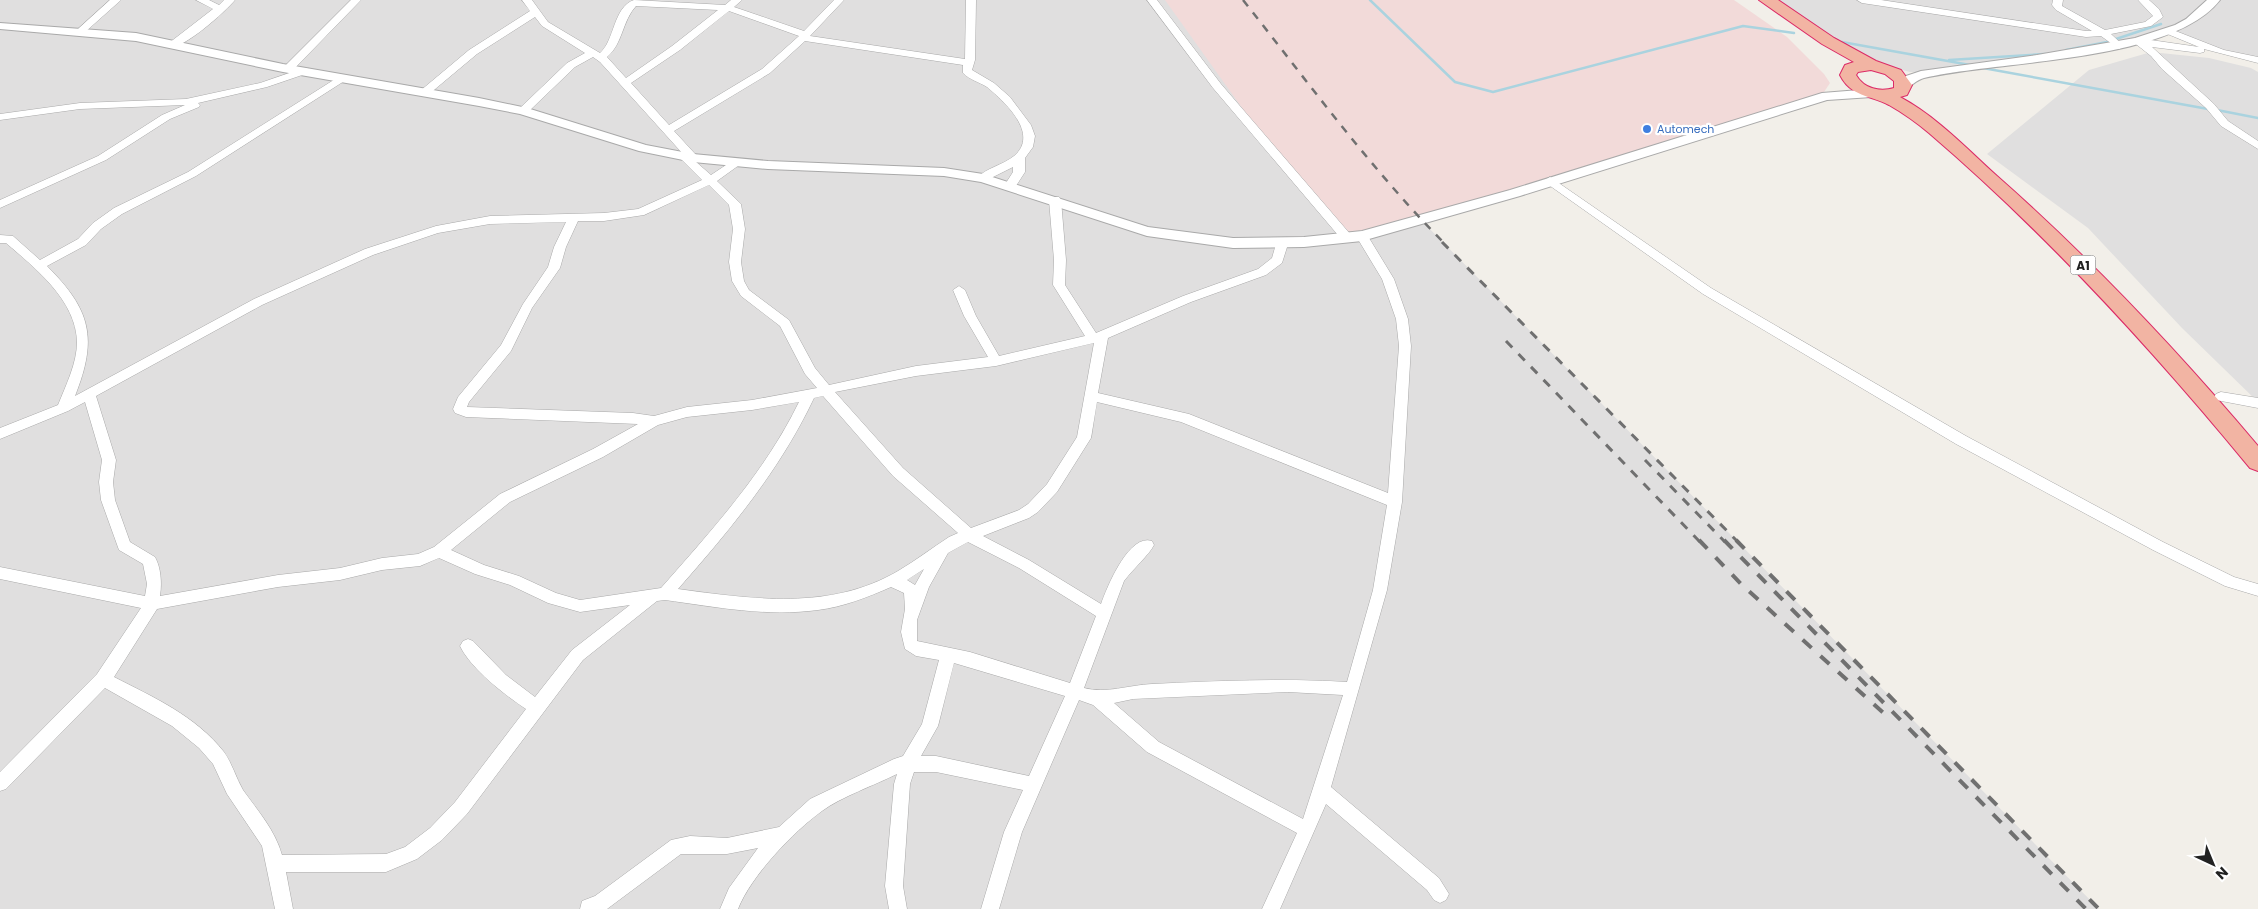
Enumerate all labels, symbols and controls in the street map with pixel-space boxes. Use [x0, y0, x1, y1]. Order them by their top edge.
place label: Automech [1657, 121, 1714, 137]
marker: Automech [1641, 123, 1653, 135]
road number: A1 [2070, 256, 2096, 274]
north arrow [2188, 839, 2238, 889]
text: N [2211, 863, 2233, 884]

